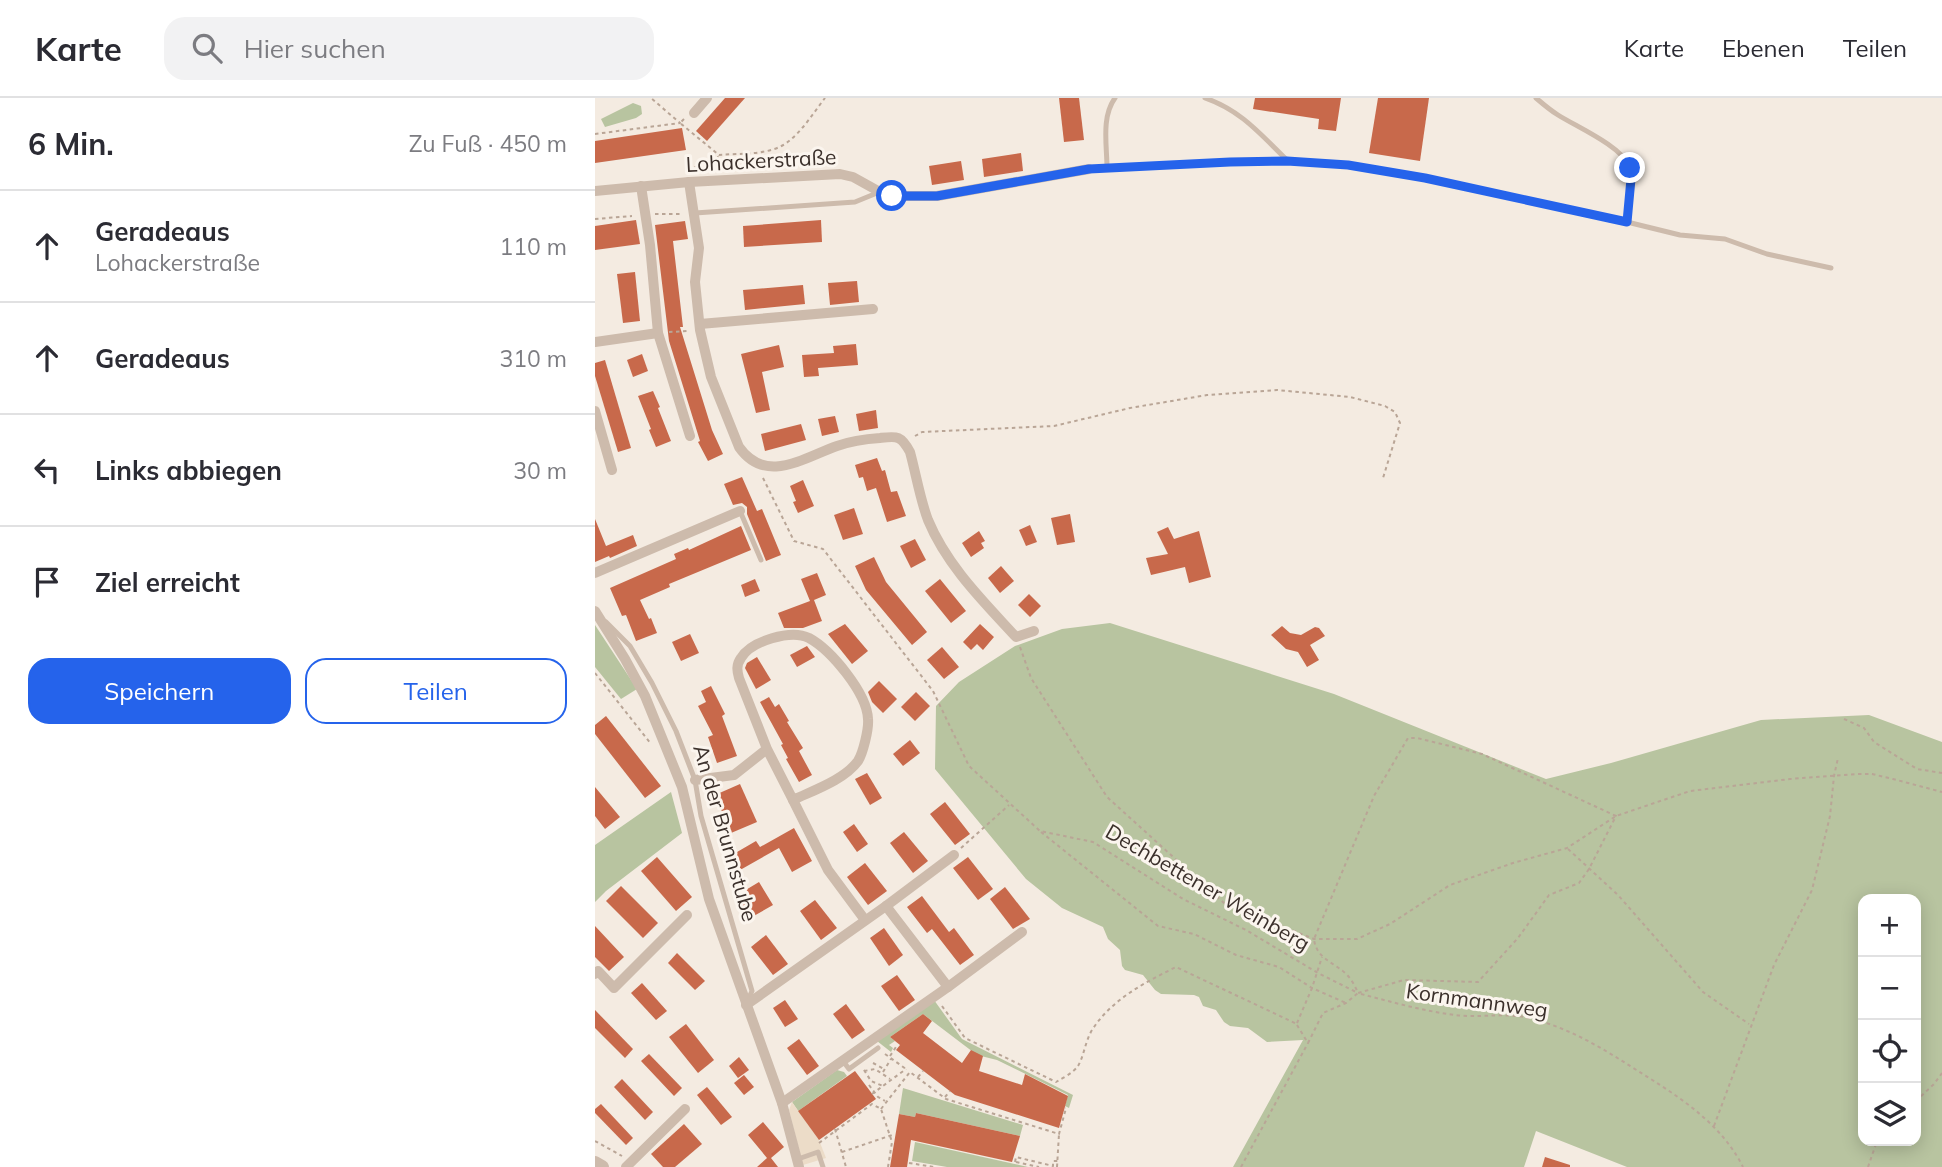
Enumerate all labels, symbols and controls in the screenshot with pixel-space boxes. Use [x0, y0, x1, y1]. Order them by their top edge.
search box [164, 17, 654, 80]
text: Karte [35, 28, 122, 69]
icon: search [188, 29, 226, 67]
text: Hier suchen [244, 32, 386, 65]
text: Karte [1624, 33, 1684, 63]
text: Ebenen [1722, 33, 1805, 63]
text: Teilen [1843, 33, 1907, 63]
text: 6 Min. [28, 125, 114, 163]
text: Zu Fuß · 450 m [409, 129, 567, 158]
street label: Lohackerstraße [685, 143, 837, 177]
route end [1614, 152, 1645, 183]
route start [876, 180, 907, 211]
text: Geradeaus [95, 215, 230, 248]
icon: ahead [28, 227, 66, 265]
text: 110 m [499, 232, 567, 261]
text: Lohackerstraße [95, 248, 260, 277]
icon: ahead [28, 339, 66, 377]
text: Geradeaus [95, 342, 230, 375]
text: 310 m [499, 344, 567, 373]
icon: left [28, 451, 66, 489]
text: Links abbiegen [95, 454, 282, 487]
text: 30 m [513, 456, 567, 485]
icon: arrive [28, 563, 66, 601]
text: Ziel erreicht [95, 566, 240, 599]
button: Speichern [28, 658, 291, 724]
button: Teilen [305, 658, 567, 724]
street label: An der Brunnstube [688, 742, 764, 924]
street label: Dechbettener Weinberg [1101, 818, 1315, 956]
map controls [1858, 894, 1921, 1146]
button: + [1858, 894, 1921, 957]
button: − [1858, 957, 1921, 1020]
street label: Kornmannweg [1405, 977, 1549, 1023]
button: locate [1858, 1020, 1921, 1083]
button: layers [1858, 1083, 1921, 1146]

